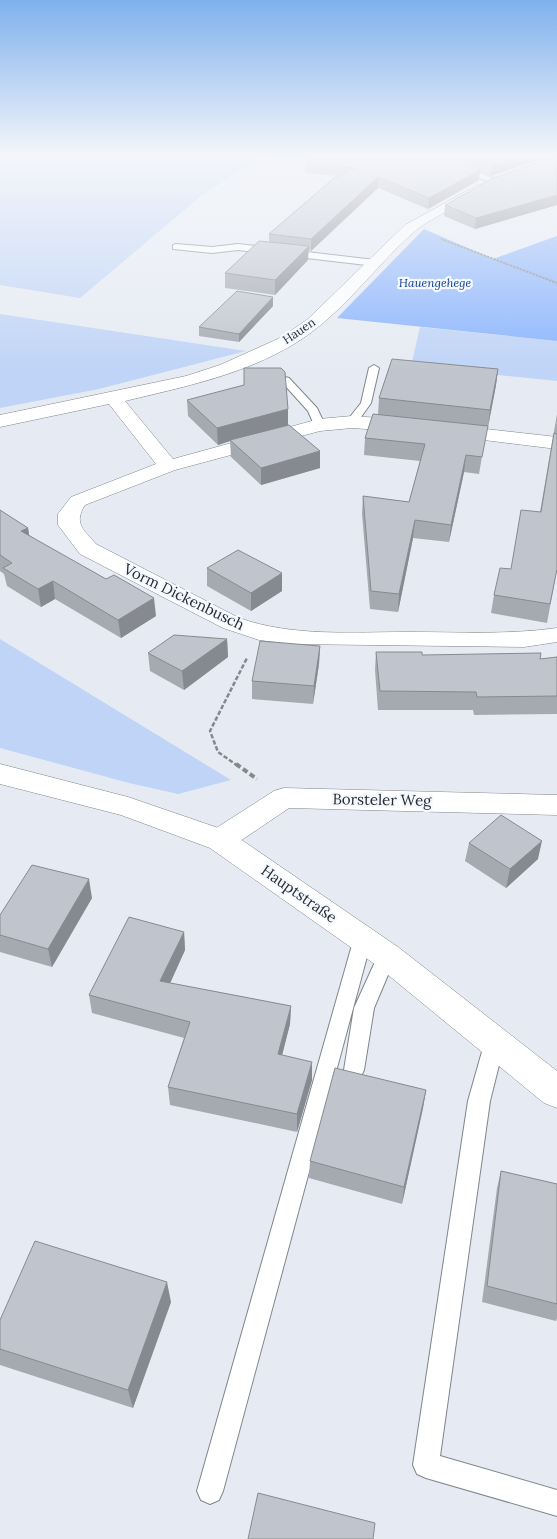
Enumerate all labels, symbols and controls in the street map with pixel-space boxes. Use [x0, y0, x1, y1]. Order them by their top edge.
park label: Hauengehege [399, 275, 471, 290]
street label: Hauen [279, 314, 318, 347]
street label: Vorm Dickenbusch [120, 559, 248, 634]
street label: Borsteler Weg [332, 789, 432, 810]
street label: Hauptstraße [258, 861, 341, 927]

